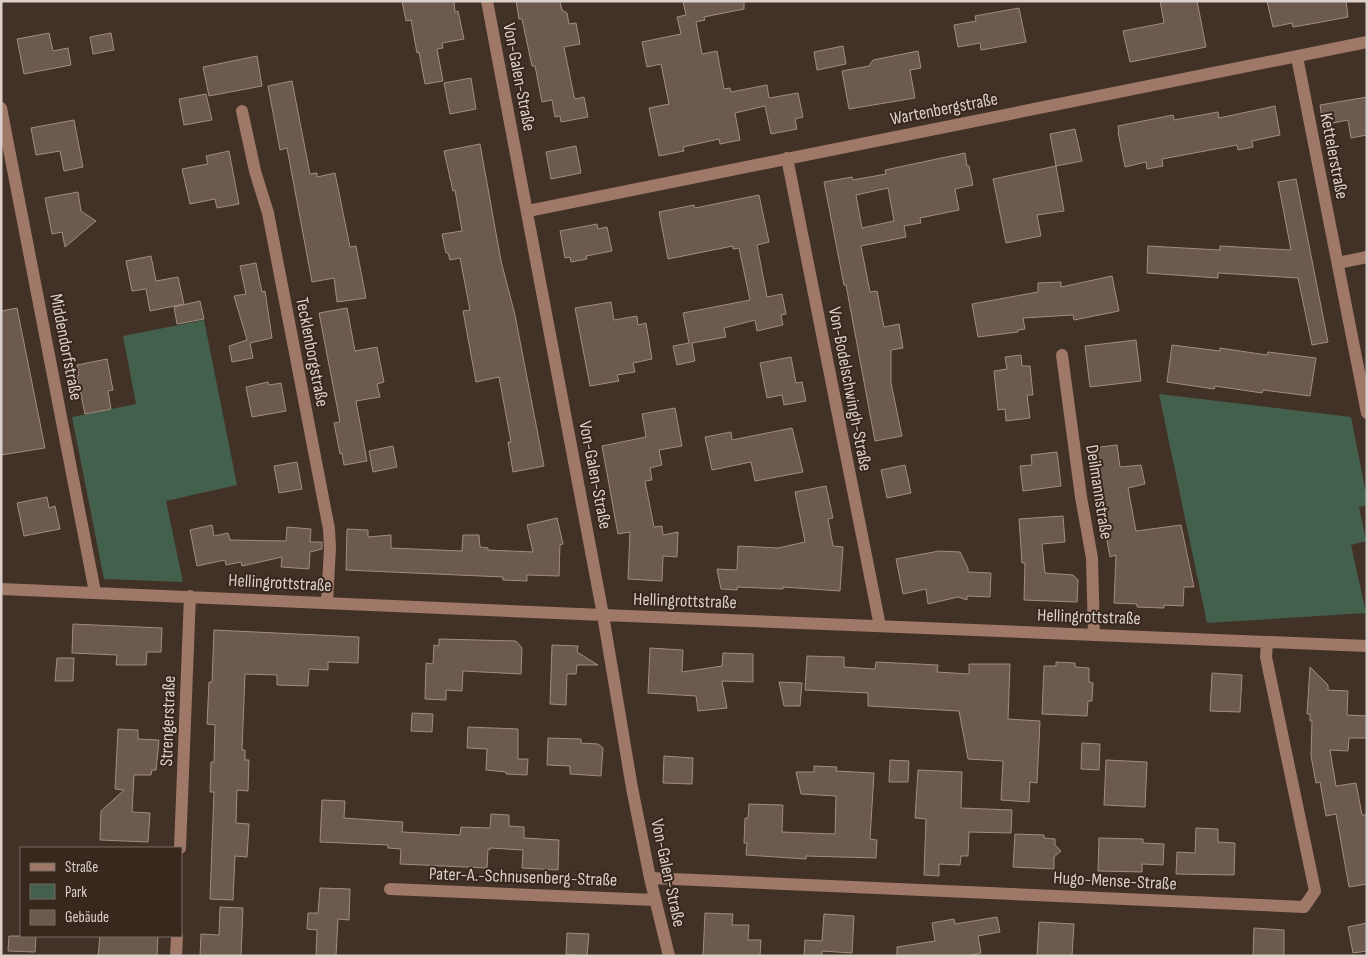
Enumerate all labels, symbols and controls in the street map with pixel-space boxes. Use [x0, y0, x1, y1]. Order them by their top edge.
street label: Von-Galen-Straße [498, 21, 540, 133]
street label: Wartenbergstraße [889, 88, 999, 130]
street label: Kettelerstraße [1315, 111, 1353, 201]
street label: Middendorfstraße [45, 292, 87, 402]
street label: Tecklenborgstraße [291, 295, 333, 409]
street label: Von-Bodelschwingh-Straße [824, 305, 876, 473]
street label: Von-Galen-Straße [574, 419, 616, 531]
street label: Deilmannstraße [1081, 443, 1117, 541]
street label: Hellingrottstraße [228, 570, 332, 596]
street label: Hellingrottstraße [633, 589, 737, 613]
street label: Hellingrottstraße [1037, 605, 1141, 629]
street label: Strengerstraße [156, 675, 180, 767]
street label: Von-Galen-Straße [646, 817, 690, 929]
legend [20, 847, 182, 937]
text: Straße [65, 858, 98, 877]
street label: Pater-A.-Schnusenberg-Straße [428, 863, 618, 891]
street label: Hugo-Mense-Straße [1053, 867, 1177, 895]
text: Park [65, 883, 87, 902]
text: Gebäude [65, 908, 109, 927]

